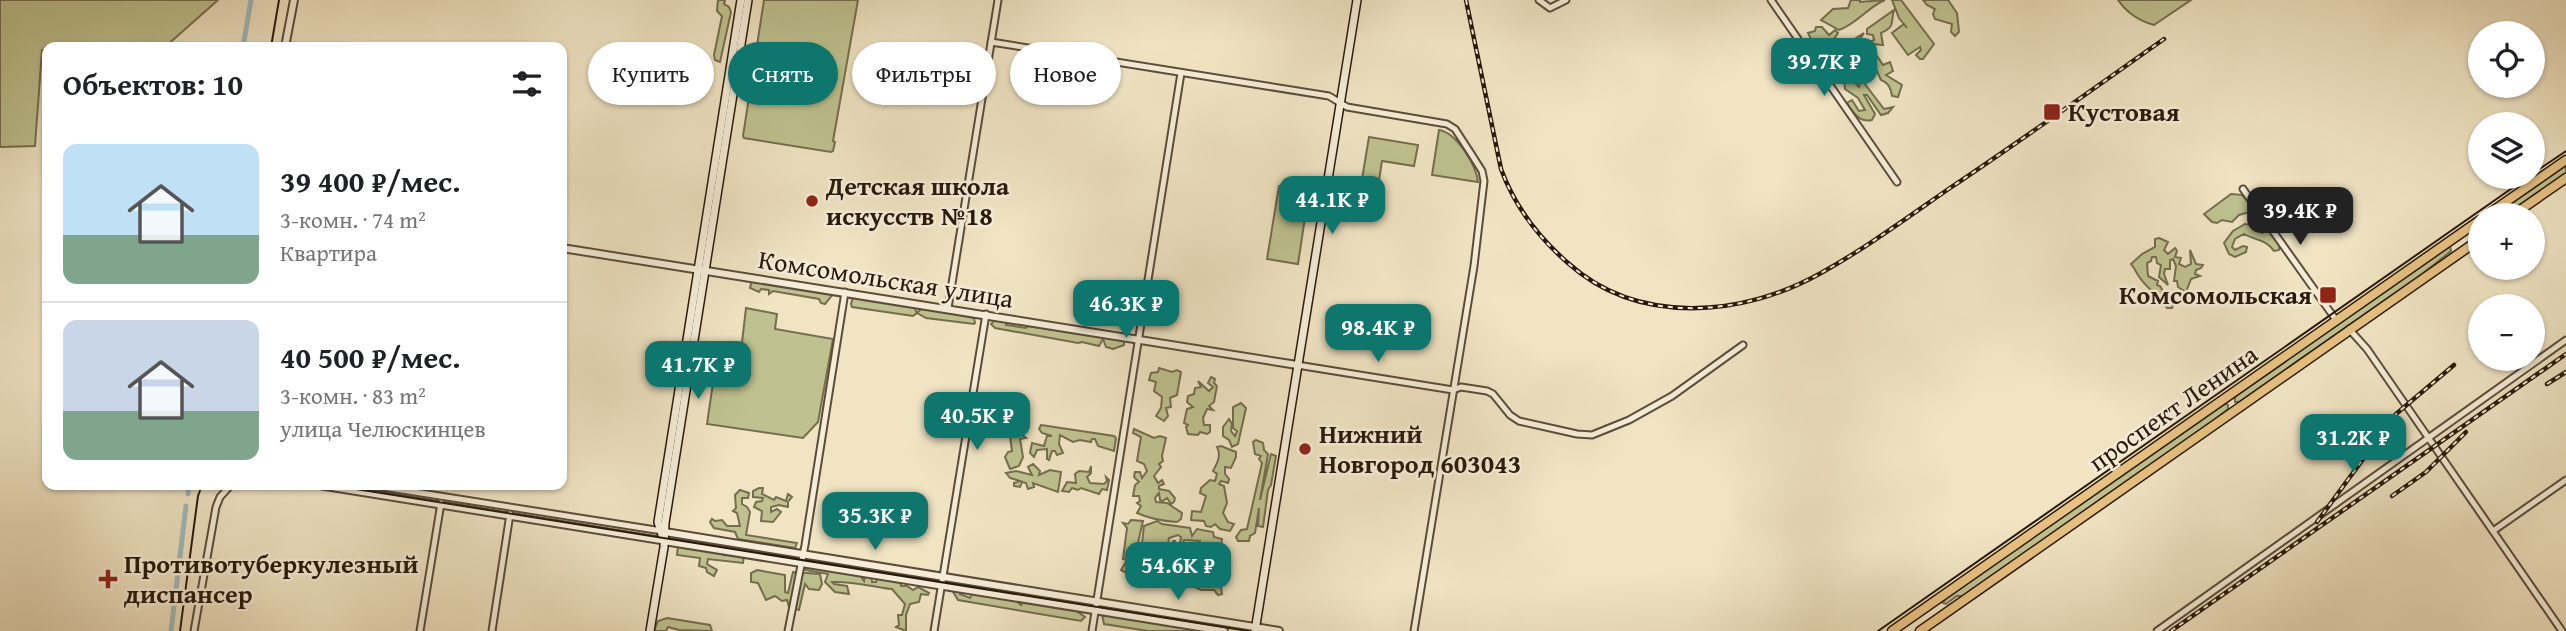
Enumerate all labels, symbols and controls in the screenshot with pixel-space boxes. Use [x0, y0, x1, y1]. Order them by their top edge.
map controls [2468, 21, 2545, 371]
button: locate [2468, 21, 2545, 98]
pin: 39.7K ₽ [1759, 38, 1889, 98]
chip: Купить [588, 42, 714, 105]
chip: Снять [728, 42, 838, 105]
chip: Фильтры [852, 42, 996, 105]
chip: Новое [1010, 42, 1121, 105]
text: 39.7K ₽ [1787, 44, 1861, 77]
text: Объектов: 10 [63, 62, 243, 106]
icon: filters [508, 65, 546, 103]
place label: Кустовая [2068, 92, 2180, 131]
marker: Кустовая [2042, 102, 2062, 122]
button: layers [2468, 112, 2545, 189]
text: 39 400 ₽/мес. [280, 159, 461, 203]
place label: Детская школа искусств №18 [825, 166, 1010, 235]
icon: home [119, 172, 203, 256]
pin: 44.1K ₽ [1267, 176, 1397, 236]
text: 44.1K ₽ [1295, 182, 1369, 215]
pin: 39.4K ₽ [2235, 188, 2365, 247]
marker: Детская школа искусств №18 [804, 193, 820, 209]
text: 39.4K ₽ [2263, 193, 2337, 226]
text: 3-комн. · 74 m² [280, 203, 426, 236]
button: + [2468, 203, 2545, 280]
text: Квартира [280, 236, 377, 269]
street label: Комсомольская улица [756, 239, 1017, 318]
place label: Комсомольская [2119, 275, 2312, 314]
pin: 46.3K ₽ [1061, 280, 1191, 340]
marker: Комсомольская [2318, 285, 2338, 305]
text: 46.3K ₽ [1089, 286, 1163, 319]
button: − [2468, 294, 2545, 371]
pin: 98.4K ₽ [1313, 304, 1443, 364]
text: 98.4K ₽ [1341, 310, 1415, 343]
street label: проспект Ленина [2080, 334, 2266, 481]
text: 40 500 ₽/мес. [280, 335, 461, 379]
pin: 41.7K ₽ [633, 342, 763, 401]
text: 41.7K ₽ [661, 347, 735, 380]
icon: home [119, 348, 203, 432]
text: 3-комн. · 83 m² [280, 379, 426, 412]
pin: 40.5K ₽ [912, 392, 1042, 452]
text: 40.5K ₽ [940, 398, 1014, 431]
text: улица Челюскинцев [280, 412, 486, 445]
place label: Нижний Новгород 603043 [1319, 414, 1521, 483]
pin: 31.2K ₽ [2288, 414, 2418, 474]
text: 31.2K ₽ [2316, 420, 2390, 453]
marker: Нижний Новгород 603043 [1297, 441, 1313, 457]
pin: 35.3K ₽ [810, 492, 940, 552]
text: 35.3K ₽ [838, 498, 912, 531]
pin: 54.6K ₽ [1113, 542, 1243, 602]
place label: Противотуберкулезный диспансер [124, 544, 419, 613]
text: 54.6K ₽ [1141, 548, 1215, 581]
marker: Противотуберкулезный диспансер [98, 569, 118, 589]

